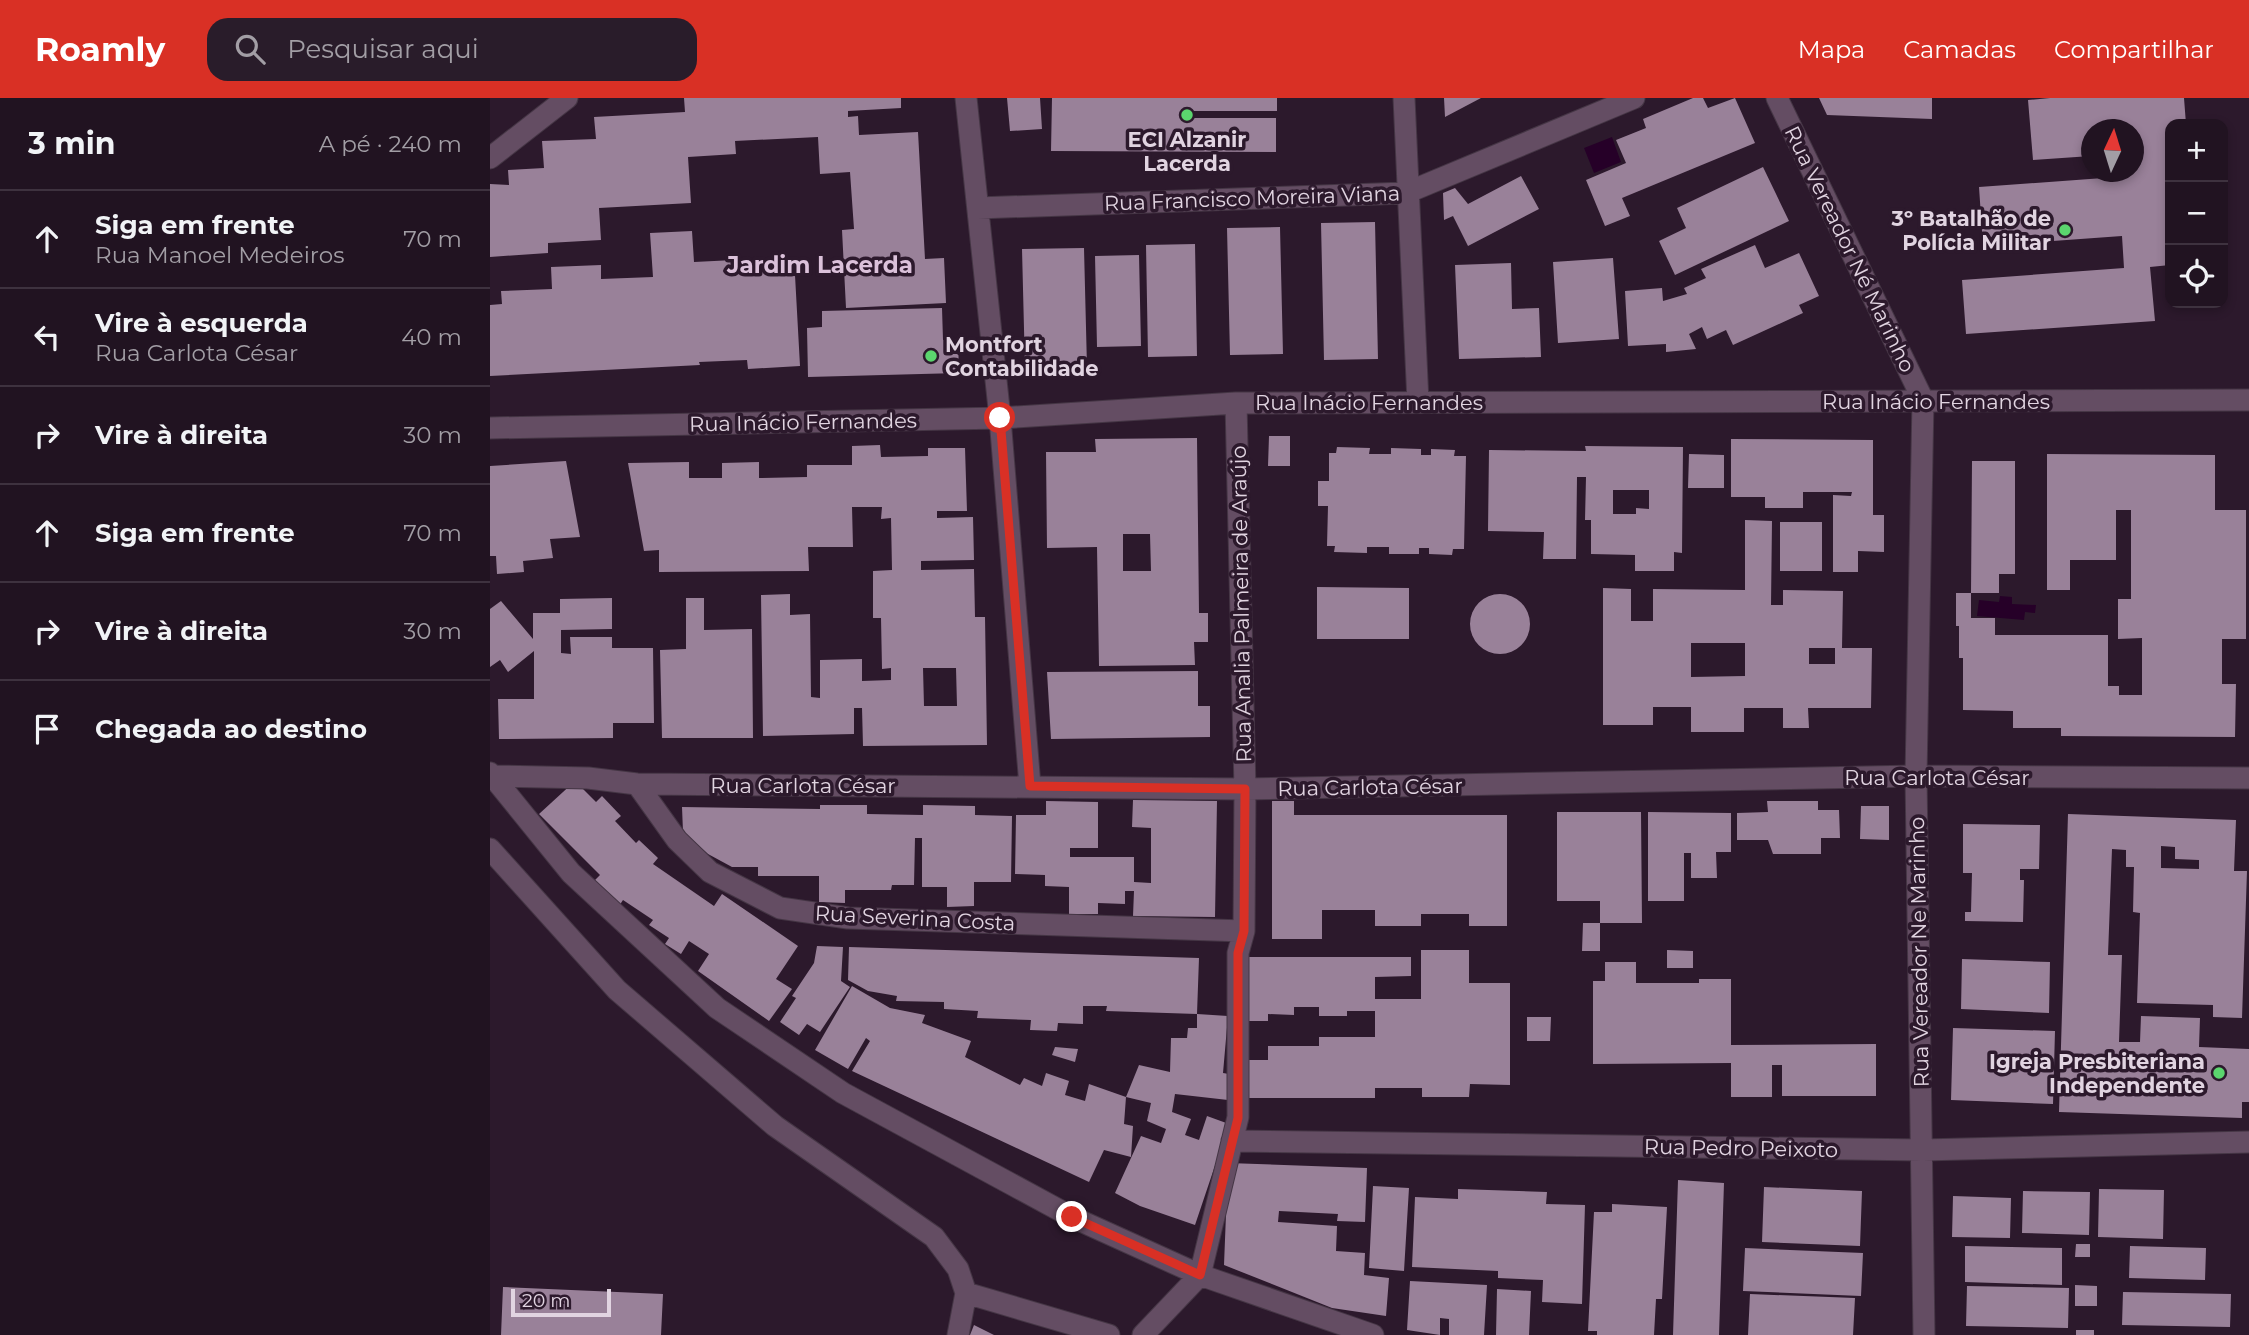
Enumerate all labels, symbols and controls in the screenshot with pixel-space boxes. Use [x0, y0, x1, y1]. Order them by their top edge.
search box [207, 18, 697, 81]
text: Roamly [35, 29, 165, 69]
icon: search [231, 30, 269, 68]
text: Pesquisar aqui [287, 33, 479, 65]
text: Mapa [1798, 35, 1865, 64]
text: Camadas [1903, 35, 2016, 64]
text: Compartilhar [2054, 35, 2214, 64]
marker: ECI Alzanir Lacerda [1179, 107, 1195, 123]
north arrow [2081, 119, 2144, 182]
map controls [2165, 119, 2228, 308]
button: + [2165, 119, 2228, 182]
street label: Rua Vereador Né Marinho [1779, 122, 1921, 376]
text: 3 min [28, 125, 115, 162]
place label: ECI Alzanir Lacerda [1128, 127, 1246, 176]
text: A pé · 240 m [319, 130, 462, 158]
street label: Rua Francisco Moreira Viana [1103, 180, 1401, 216]
button: − [2165, 182, 2228, 245]
place label: 3º Batalhão de Polícia Militar [1891, 206, 2051, 255]
text: Siga em frente [95, 209, 295, 241]
icon: ahead [28, 220, 66, 258]
marker: 3º Batalhão de Polícia Militar [2057, 222, 2073, 238]
text: 70 m [403, 225, 462, 253]
text: Rua Manoel Medeiros [95, 241, 344, 269]
button: locate [2165, 245, 2228, 308]
district label: Jardim Lacerda [726, 251, 913, 279]
text: Vire à esquerda [95, 307, 308, 339]
icon: left [28, 318, 66, 356]
text: 40 m [401, 323, 462, 351]
place label: Montfort Contabilidade [945, 332, 1099, 381]
text: Rua Carlota César [95, 339, 298, 367]
marker: Montfort Contabilidade [923, 348, 939, 364]
street label: Rua Inácio Fernandes [1822, 389, 2050, 414]
street label: Rua Inácio Fernandes [1255, 390, 1483, 415]
route start [984, 402, 1015, 433]
street label: Rua Inácio Fernandes [689, 408, 917, 436]
icon: right [28, 416, 66, 454]
text: Vire à direita [95, 419, 268, 451]
text: 30 m [403, 421, 462, 449]
street label: Rua Analia Palmeira de Araújo [1226, 445, 1256, 763]
icon: ahead [28, 514, 66, 552]
text: Siga em frente [95, 517, 295, 549]
text: 70 m [403, 519, 462, 547]
icon: right [28, 612, 66, 650]
text: Vire à direita [95, 615, 268, 647]
text: 30 m [403, 617, 462, 645]
icon: arrive [28, 710, 66, 748]
text: Chegada ao destino [95, 713, 367, 745]
street label: Rua Carlota César [1844, 765, 2030, 790]
street label: Rua Carlota César [710, 773, 896, 798]
street label: Rua Carlota César [1277, 773, 1463, 801]
street label: Rua Vereador Ne Marinho [1904, 816, 1934, 1088]
street label: Rua Severina Costa [814, 900, 1016, 936]
place label: Igreja Presbiteriana Independente [1989, 1049, 2205, 1098]
marker: Igreja Presbiteriana Independente [2211, 1065, 2227, 1081]
street label: Rua Pedro Peixoto [1644, 1134, 1838, 1162]
route end [1056, 1201, 1087, 1232]
scale bar [511, 1286, 611, 1318]
text: 20 m [522, 1289, 570, 1312]

